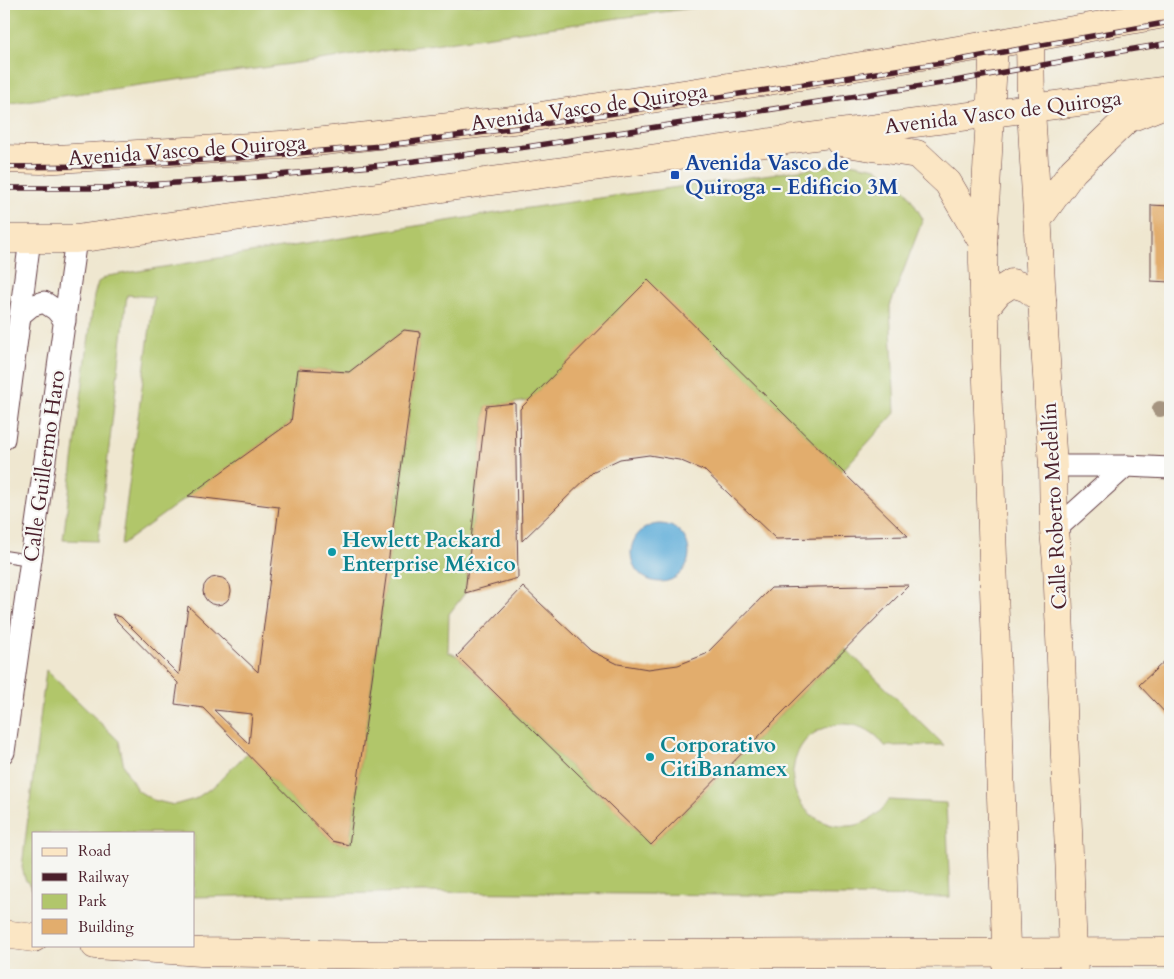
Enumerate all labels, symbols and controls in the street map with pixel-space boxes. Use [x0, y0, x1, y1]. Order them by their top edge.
street label: Avenida Vasco de Quiroga [469, 77, 709, 138]
street label: Avenida Vasco de Quiroga [883, 84, 1123, 141]
street label: Avenida Vasco de Quiroga [67, 128, 307, 173]
place label: Avenida Vasco de Quiroga - Edificio 3M [685, 149, 898, 202]
marker: Avenida Vasco de Quiroga - Edificio 3M [669, 169, 681, 181]
street label: Calle Guillermo Haro [17, 368, 72, 564]
street label: Calle Roberto Medellín [1035, 402, 1074, 610]
place label: Hewlett Packard Enterprise México [342, 526, 516, 579]
marker: Hewlett Packard Enterprise México [326, 546, 338, 558]
place label: Corporativo CitiBanamex [660, 731, 788, 784]
marker: Corporativo CitiBanamex [644, 751, 656, 763]
legend [32, 832, 195, 946]
text: Road [78, 841, 111, 861]
text: Railway [78, 867, 129, 887]
text: Park [78, 891, 107, 911]
text: Building [78, 917, 134, 937]

